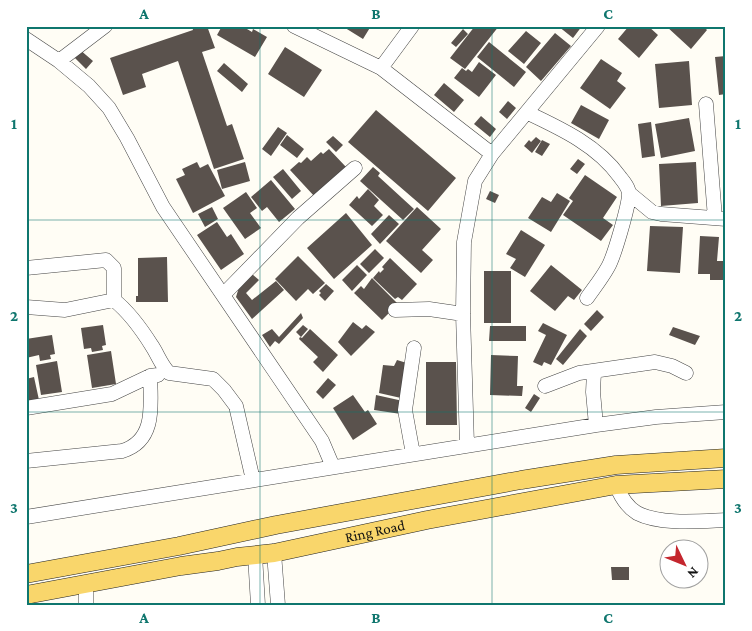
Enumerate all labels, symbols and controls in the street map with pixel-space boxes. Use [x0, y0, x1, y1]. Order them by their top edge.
text: A [138, 5, 149, 22]
text: B [371, 5, 381, 22]
text: C [603, 5, 613, 22]
text: 1 [11, 115, 17, 132]
text: 1 [735, 115, 741, 132]
text: 2 [10, 307, 18, 324]
text: 2 [734, 307, 742, 324]
text: 3 [10, 499, 18, 516]
text: 3 [734, 499, 742, 516]
street label: Ring Road [344, 517, 407, 545]
north arrow [660, 538, 710, 588]
text: N [684, 564, 703, 582]
text: A [138, 609, 149, 626]
text: B [371, 609, 381, 626]
text: C [603, 609, 613, 626]

